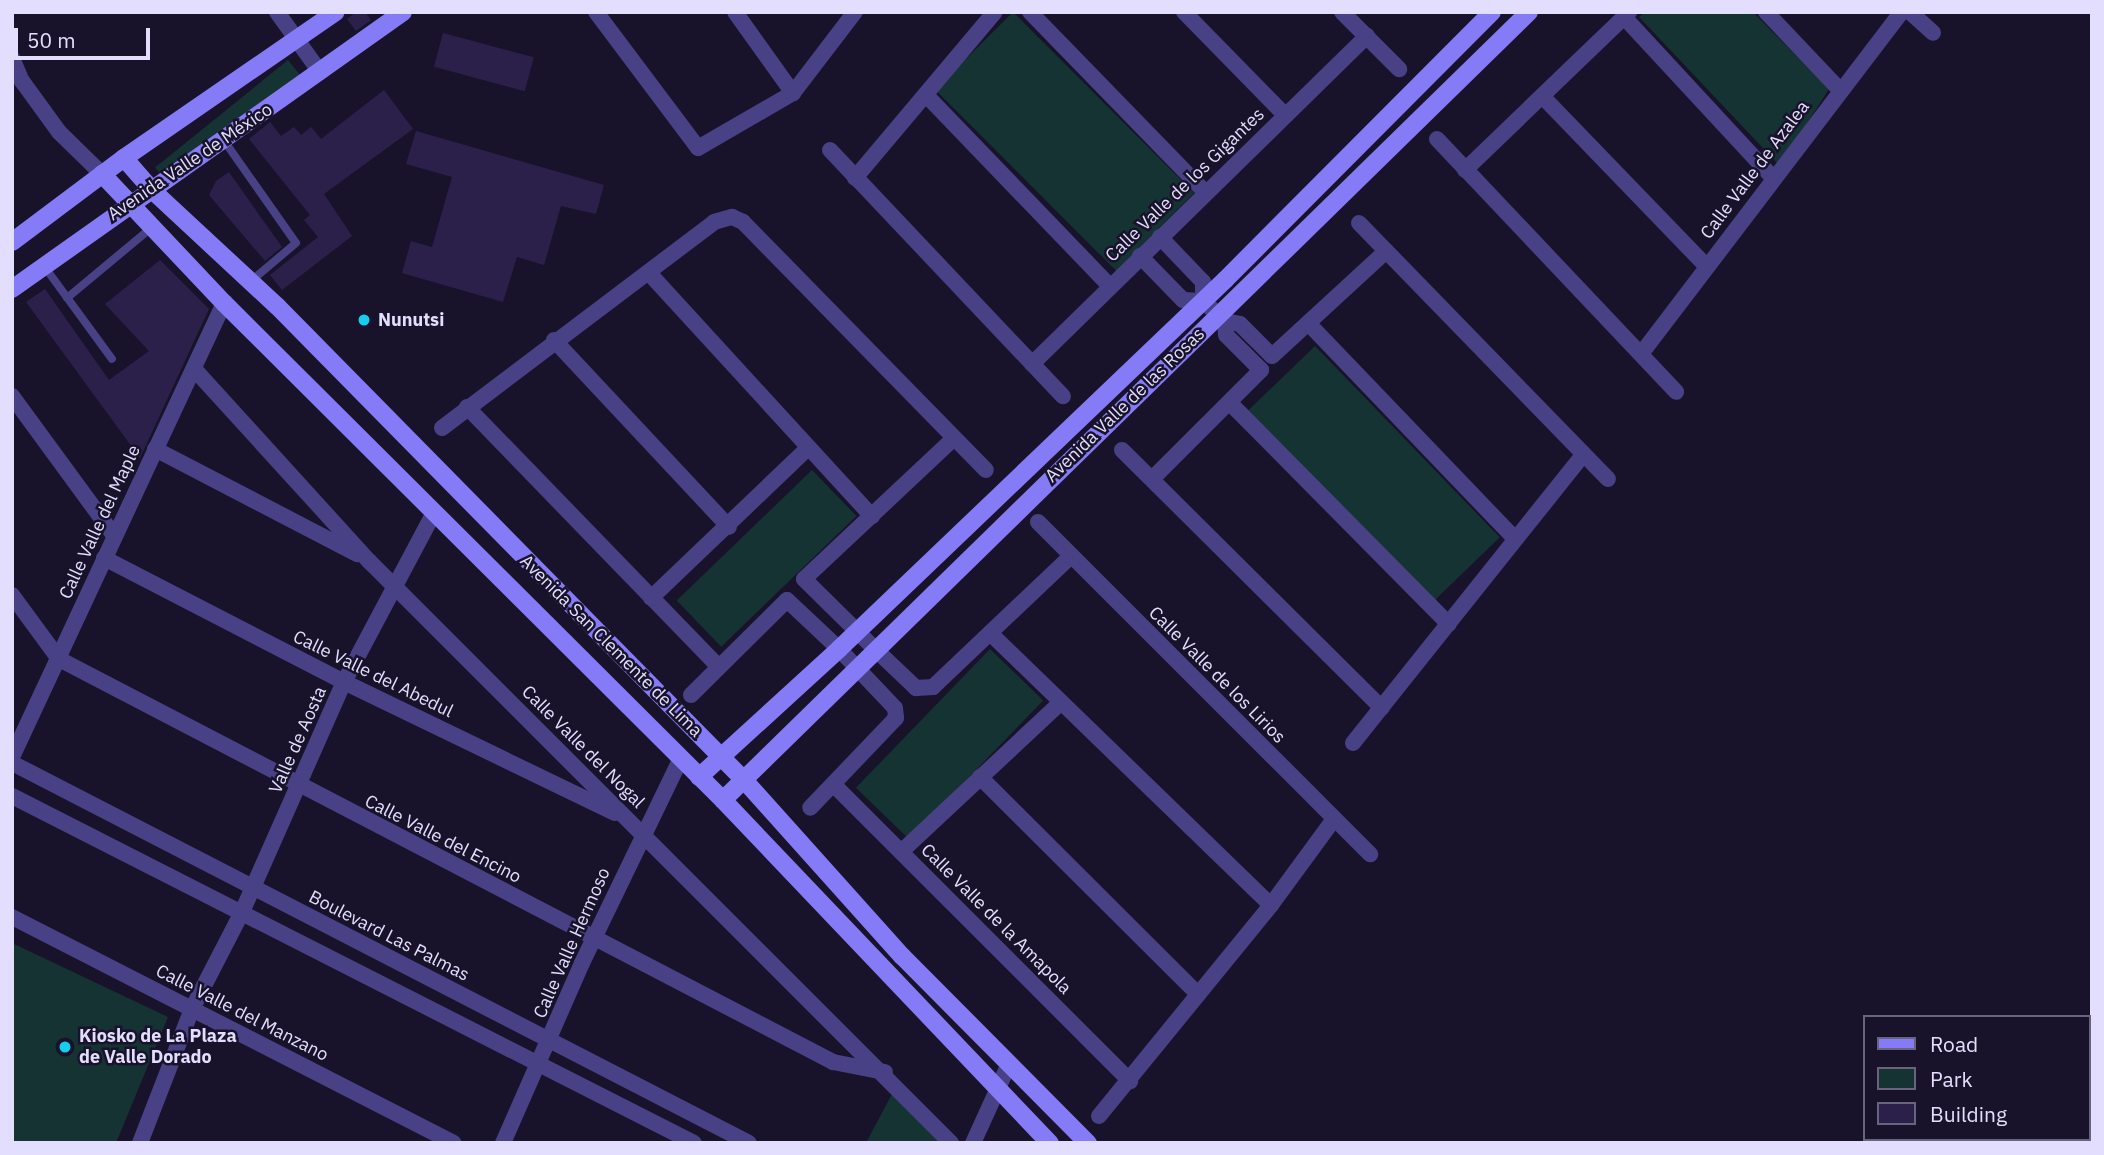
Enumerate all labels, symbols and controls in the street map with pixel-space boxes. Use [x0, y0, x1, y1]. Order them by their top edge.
scale bar [18, 14, 154, 58]
text: 50 m [27, 26, 76, 54]
street label: Calle Valle de Azalea [1696, 97, 1814, 243]
street label: Avenida Valle de México [103, 99, 277, 225]
street label: Calle Valle de los Gigantes [1101, 104, 1269, 266]
place label: Nunutsi [378, 309, 444, 331]
marker: Nunutsi [356, 312, 372, 328]
street label: Avenida Valle de las Rosas [1041, 323, 1209, 487]
street label: Calle Valle del Maple [55, 442, 145, 602]
street label: Avenida San Clemente de Lima [515, 550, 707, 742]
street label: Calle Valle de los Lirios [1144, 602, 1290, 748]
street label: Calle Valle del Abedul [289, 626, 457, 722]
street label: Calle Valle del Nogal [517, 681, 649, 813]
street label: Valle de Aosta [265, 683, 331, 797]
street label: Calle Valle del Encino [361, 790, 525, 888]
street label: Calle Valle de la Amapola [916, 839, 1076, 999]
street label: Calle Valle Hermoso [529, 864, 615, 1022]
street label: Boulevard Las Palmas [305, 886, 473, 986]
street label: Calle Valle del Manzano [152, 960, 332, 1066]
legend [1862, 1015, 2090, 1141]
place label: Kiosko de La Plaza de Valle Dorado [79, 1026, 237, 1068]
text: Road [1930, 1030, 1978, 1058]
marker: Kiosko de La Plaza de Valle Dorado [57, 1039, 73, 1055]
text: Park [1930, 1065, 1973, 1093]
text: Building [1930, 1100, 2007, 1128]

